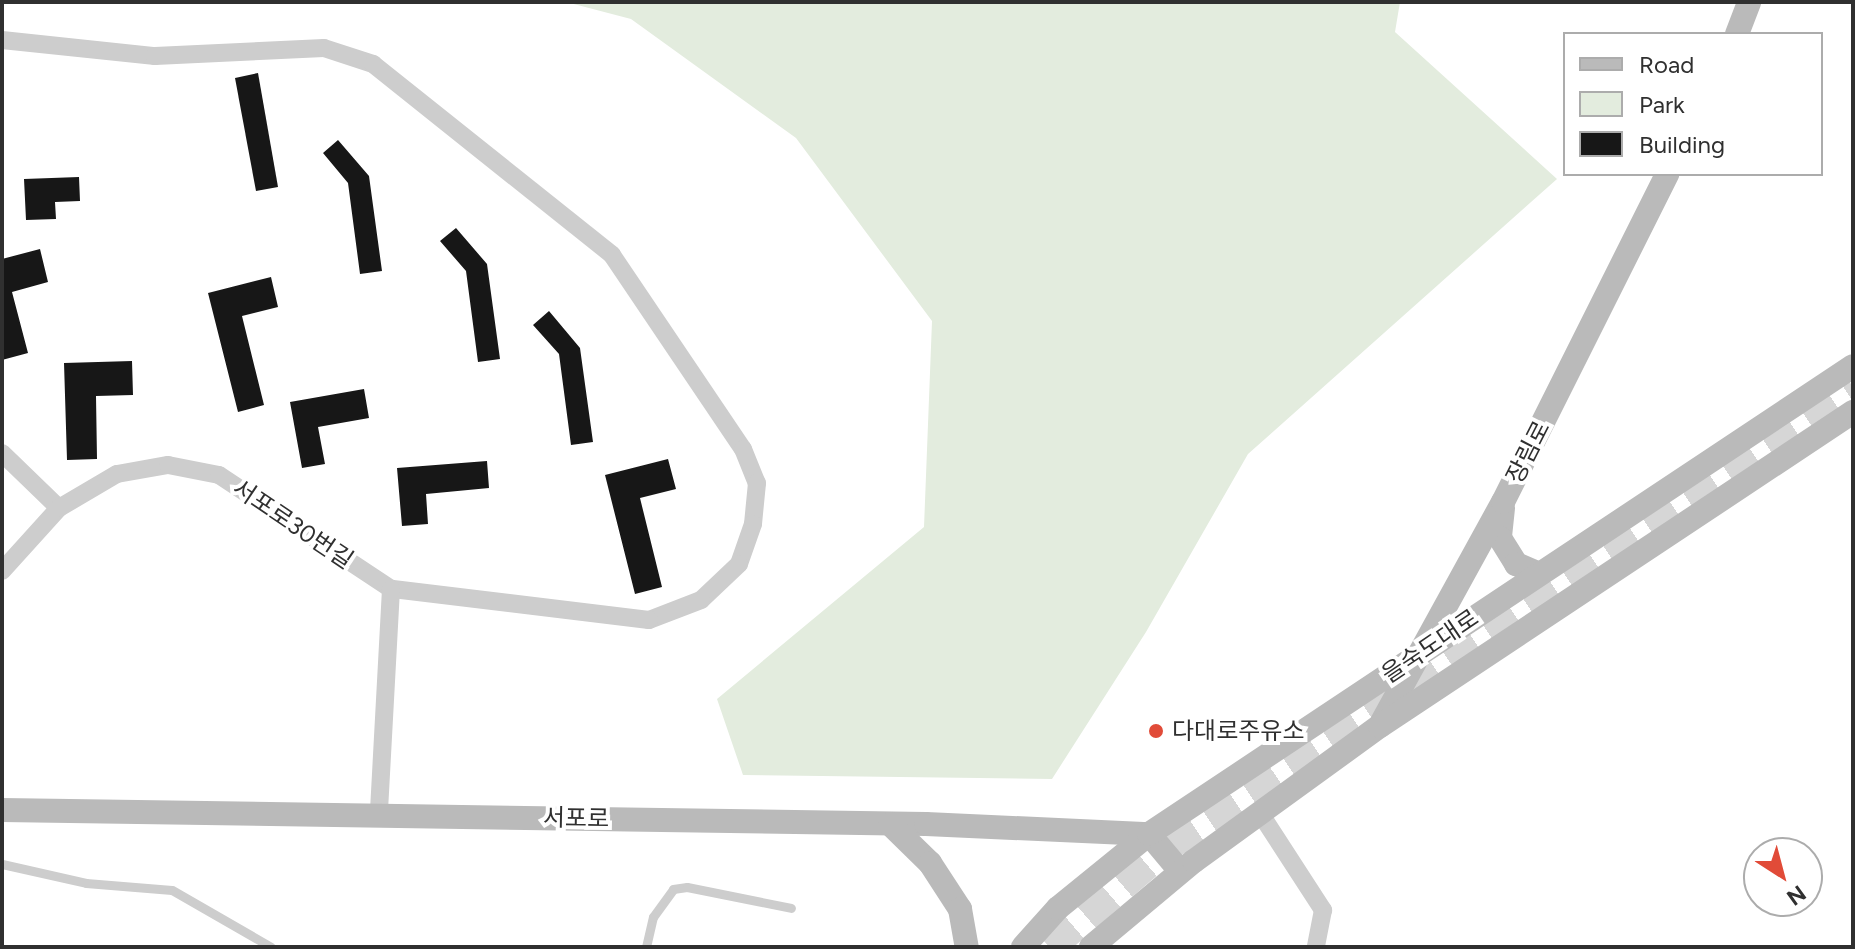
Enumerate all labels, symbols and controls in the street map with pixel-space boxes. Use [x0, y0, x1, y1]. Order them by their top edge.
legend [1563, 32, 1823, 176]
text: Road [1639, 50, 1694, 79]
text: Park [1639, 90, 1685, 119]
text: Building [1639, 130, 1725, 159]
street label: 장림로 [1500, 416, 1556, 488]
street label: 서포로30번길 [227, 473, 359, 575]
street label: 을숙도대로 [1376, 603, 1484, 689]
place label: 다대로주유소 [1172, 717, 1304, 745]
marker: 다대로주유소 [1147, 722, 1165, 740]
street label: 서포로 [543, 803, 609, 833]
north arrow [1743, 837, 1823, 917]
text: N [1781, 879, 1811, 911]

